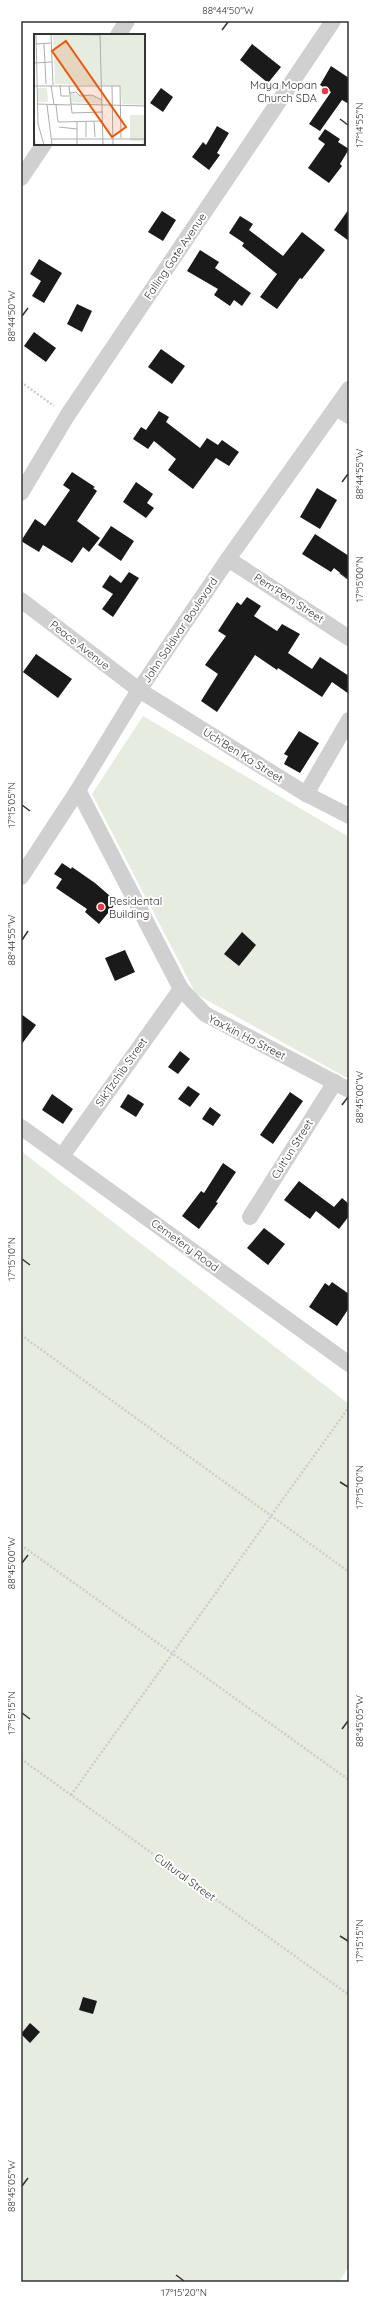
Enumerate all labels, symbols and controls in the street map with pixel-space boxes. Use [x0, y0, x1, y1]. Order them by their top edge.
text: 88°44'50"W [202, 4, 254, 17]
inset map [34, 34, 145, 145]
place label: Maya Mopan Church SDA [250, 78, 317, 105]
marker: Maya Mopan Church SDA [320, 86, 330, 96]
text: 17°14'55"N [353, 103, 366, 147]
street label: Falling Gate Avenue [141, 210, 209, 302]
text: 88°44'50"W [5, 290, 18, 342]
text: 88°44'55"W [353, 448, 366, 499]
text: 17°15'00"N [353, 556, 366, 602]
street label: Pem'Pem Street [251, 570, 327, 626]
street label: John Saldivar Boulevard [139, 575, 221, 685]
street label: Peace Avenue [47, 617, 113, 673]
street label: Uch'Ben Ka Street [200, 725, 286, 785]
text: 17°15'05"N [5, 782, 18, 828]
place label: Residental Building [109, 894, 162, 921]
marker: Residental Building [96, 902, 106, 912]
text: 88°44'55"W [5, 914, 18, 965]
street label: Yax'kin Ha Street [206, 1011, 288, 1063]
street label: Sik'Tzchib Street [92, 1035, 150, 1109]
text: 88°45'00"W [353, 1071, 366, 1123]
street label: Cult'un Street [268, 1116, 316, 1181]
street label: Cemetery Road [148, 1216, 222, 1274]
text: 17°15'10"N [5, 1237, 18, 1281]
text: 17°15'10"N [353, 1465, 366, 1509]
text: 88°45'00"W [5, 1537, 18, 1589]
text: 17°15'15"N [5, 1691, 18, 1735]
text: 88°45'05"W [353, 1695, 366, 1747]
street label: Cultural Street [152, 1850, 219, 1904]
text: 17°15'15"N [353, 1919, 366, 1963]
text: 88°45'05"W [5, 2160, 18, 2212]
text: 17°15'20"N [161, 2286, 207, 2299]

